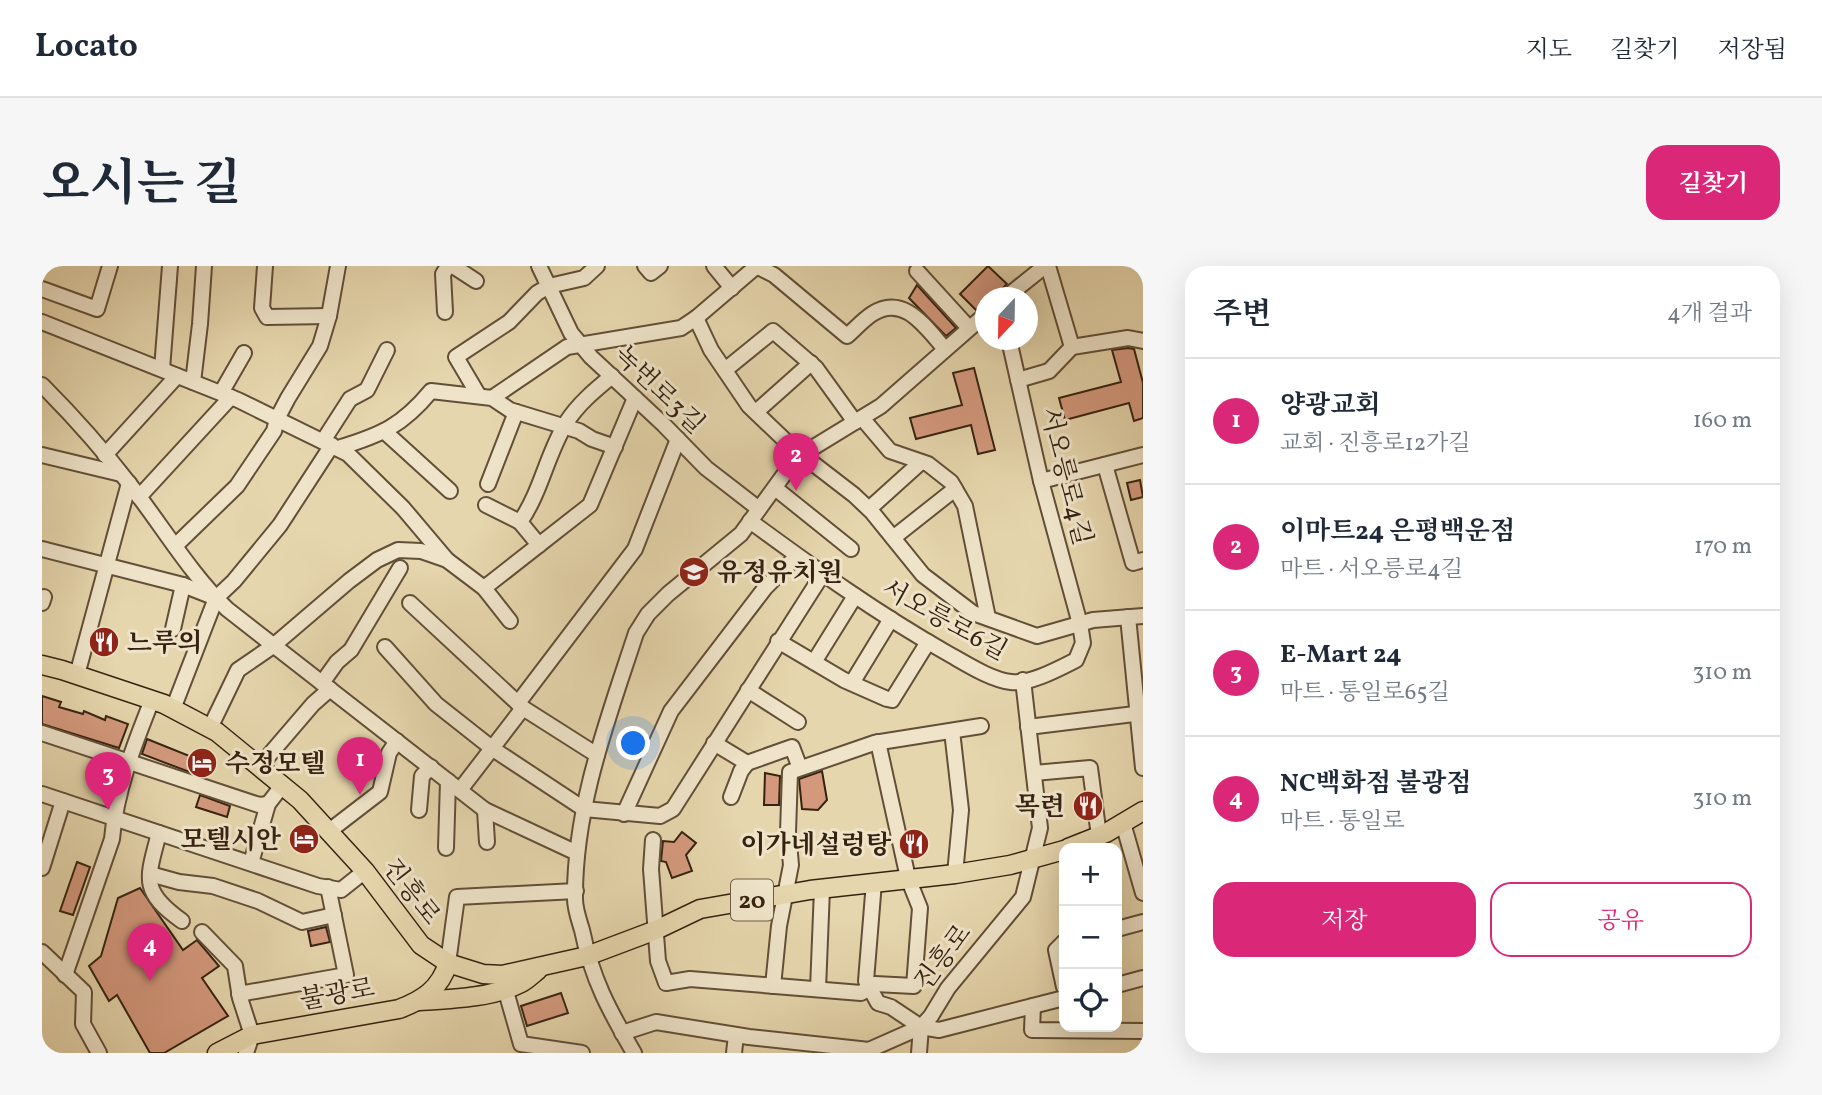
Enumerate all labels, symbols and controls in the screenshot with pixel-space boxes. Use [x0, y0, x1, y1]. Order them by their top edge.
text: Locato [35, 25, 138, 71]
text: 지도 [1526, 34, 1572, 68]
text: 길찾기 [1610, 34, 1679, 68]
text: 저장됨 [1717, 34, 1787, 68]
button: 길찾기 [1646, 145, 1780, 220]
text: 오시는 길 [42, 152, 241, 221]
north arrow [975, 287, 1038, 350]
text: 주변 [1213, 294, 1271, 336]
text: 4개 결과 [1667, 298, 1752, 330]
street label: 녹번로3길 [605, 338, 712, 443]
text: 양광교회 [1280, 388, 1380, 424]
street label: 서오릉로4길 [1031, 404, 1100, 549]
text: 1 [1231, 405, 1241, 437]
text: 160 m [1693, 405, 1752, 437]
text: 교회 · 진흥로12가길 [1280, 428, 1471, 460]
pin: 2 [773, 433, 819, 491]
text: 이마트24 은평백운점 [1280, 514, 1515, 550]
text: 2 [1230, 531, 1242, 563]
text: 170 m [1694, 531, 1752, 563]
text: 마트 · 서오릉로4길 [1280, 554, 1463, 586]
school or university icon: 유정유치원 [677, 555, 711, 589]
place label: 유정유치원 [717, 556, 843, 592]
street label: 서오릉로6길 [875, 571, 1013, 670]
restaurant icon: 느루의 [87, 625, 121, 659]
place label: 느루의 [127, 626, 202, 662]
text: E-Mart 24 [1280, 637, 1402, 673]
text: 3 [1230, 657, 1242, 689]
text: 310 m [1692, 657, 1752, 689]
text: 마트 · 통일로65길 [1280, 677, 1450, 709]
your location [616, 726, 650, 760]
pin: 1 [337, 737, 383, 795]
hotel icon: 수정모텔 [185, 746, 219, 780]
place label: 수정모텔 [225, 747, 325, 783]
pin: 3 [85, 752, 131, 810]
text: NC백화점 불광점 [1280, 766, 1472, 802]
text: 4 [1229, 783, 1243, 815]
text: 310 m [1692, 783, 1752, 815]
restaurant icon: 목련 [1071, 789, 1105, 823]
place label: 목련 [1015, 790, 1065, 826]
text: 마트 · 통일로 [1280, 806, 1405, 838]
hotel icon: 모텔시안 [287, 822, 321, 856]
place label: 모텔시안 [181, 823, 281, 859]
restaurant icon: 이가네설렁탕 [897, 827, 931, 861]
place label: 이가네설렁탕 [740, 828, 892, 864]
map controls [1059, 843, 1122, 1032]
button: + [1059, 843, 1122, 906]
street label: 진흥로 [373, 851, 448, 933]
road number: 20 [731, 880, 773, 920]
button: 저장 [1213, 882, 1476, 957]
button: 공유 [1490, 882, 1752, 957]
button: − [1059, 906, 1122, 969]
street label: 진흥로 [907, 917, 981, 999]
pin: 4 [127, 923, 173, 981]
button: locate [1059, 969, 1122, 1032]
street label: 불광로 [297, 971, 378, 1019]

